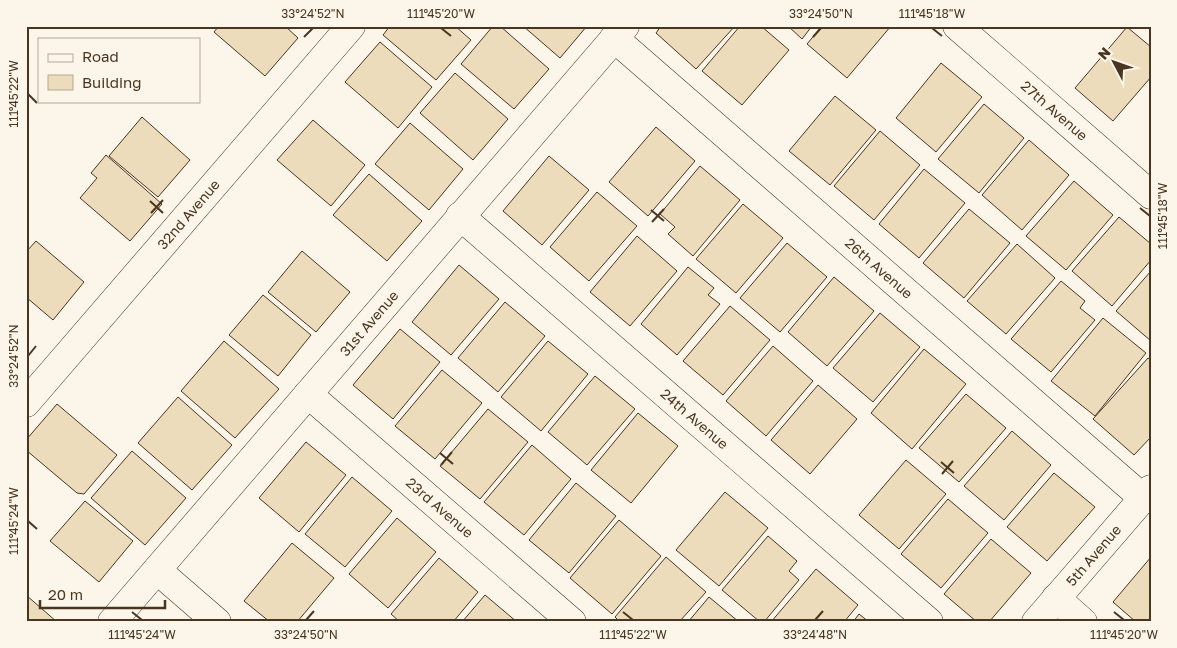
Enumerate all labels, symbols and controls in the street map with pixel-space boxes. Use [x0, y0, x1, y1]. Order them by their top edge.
text: 33°24'52"N [281, 6, 345, 21]
text: 111°45'20"W [407, 6, 475, 21]
text: 33°24'50"N [789, 6, 853, 21]
text: 111°45'18"W [899, 6, 966, 21]
legend [38, 38, 200, 102]
north arrow [1090, 38, 1140, 88]
text: N [1094, 44, 1114, 63]
text: Road [82, 47, 119, 65]
text: 111°45'22"W [6, 60, 21, 128]
text: Building [82, 73, 142, 91]
street label: 27th Avenue [1018, 77, 1091, 144]
street label: 32nd Avenue [154, 176, 223, 252]
text: 111°45'18"W [1155, 182, 1170, 249]
street label: 26th Avenue [842, 234, 916, 302]
street label: 31st Avenue [336, 287, 402, 359]
text: 33°24'52"N [6, 324, 21, 388]
street label: 24th Avenue [657, 385, 732, 452]
street label: 23rd Avenue [403, 474, 477, 541]
text: 111°45'24"W [6, 487, 21, 555]
street label: 5th Avenue [1062, 521, 1124, 589]
scale bar [40, 578, 165, 610]
text: 20 m [48, 585, 83, 603]
text: 111°45'24"W [108, 627, 176, 642]
text: 33°24'50"N [274, 627, 338, 642]
text: 111°45'22"W [599, 627, 667, 642]
text: 33°24'48"N [783, 627, 847, 642]
text: 111°45'20"W [1090, 627, 1158, 642]

